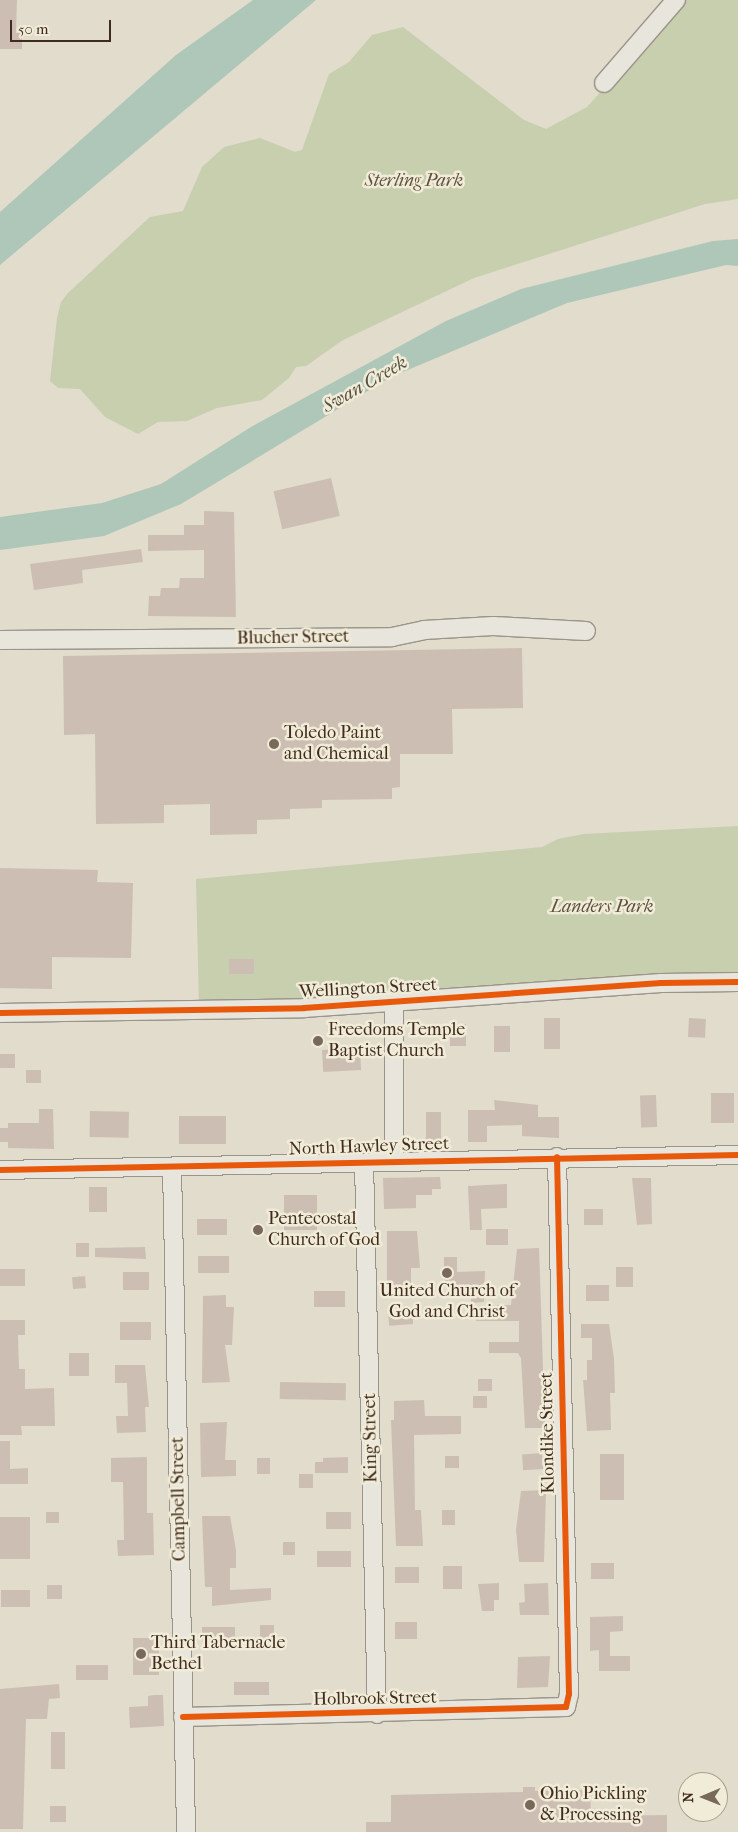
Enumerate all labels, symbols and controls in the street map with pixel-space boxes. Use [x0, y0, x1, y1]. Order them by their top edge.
scale bar [12, 10, 114, 42]
text: 50 m [18, 20, 48, 38]
park label: Sterling Park [365, 170, 463, 192]
water label: Swan Creek [318, 352, 412, 418]
street label: Blucher Street [237, 626, 349, 650]
place label: Toledo Paint and Chemical [284, 723, 389, 766]
marker: Toledo Paint and Chemical [268, 738, 280, 750]
park label: Landers Park [550, 896, 654, 918]
street label: Wellington Street [298, 975, 438, 1003]
place label: Freedoms Temple Baptist Church [328, 1020, 465, 1062]
marker: Freedoms Temple Baptist Church [312, 1035, 324, 1047]
street label: North Hawley Street [288, 1133, 450, 1161]
place label: Pentecostal Church of God [268, 1209, 380, 1252]
marker: Pentecostal Church of God [252, 1224, 264, 1236]
marker: United Church of God and Christ [441, 1267, 453, 1279]
place label: United Church of God and Christ [379, 1281, 515, 1324]
street label: Klondike Street [536, 1372, 560, 1494]
street label: King Street [359, 1393, 383, 1483]
street label: Campbell Street [167, 1436, 191, 1562]
place label: Third Tabernacle Bethel [151, 1633, 285, 1676]
marker: Third Tabernacle Bethel [135, 1648, 147, 1660]
street label: Holbrook Street [313, 1687, 437, 1711]
north arrow [678, 1772, 728, 1822]
place label: Ohio Pickling & Processing [540, 1784, 646, 1826]
text: N [680, 1792, 697, 1803]
marker: Ohio Pickling & Processing [524, 1799, 536, 1811]

